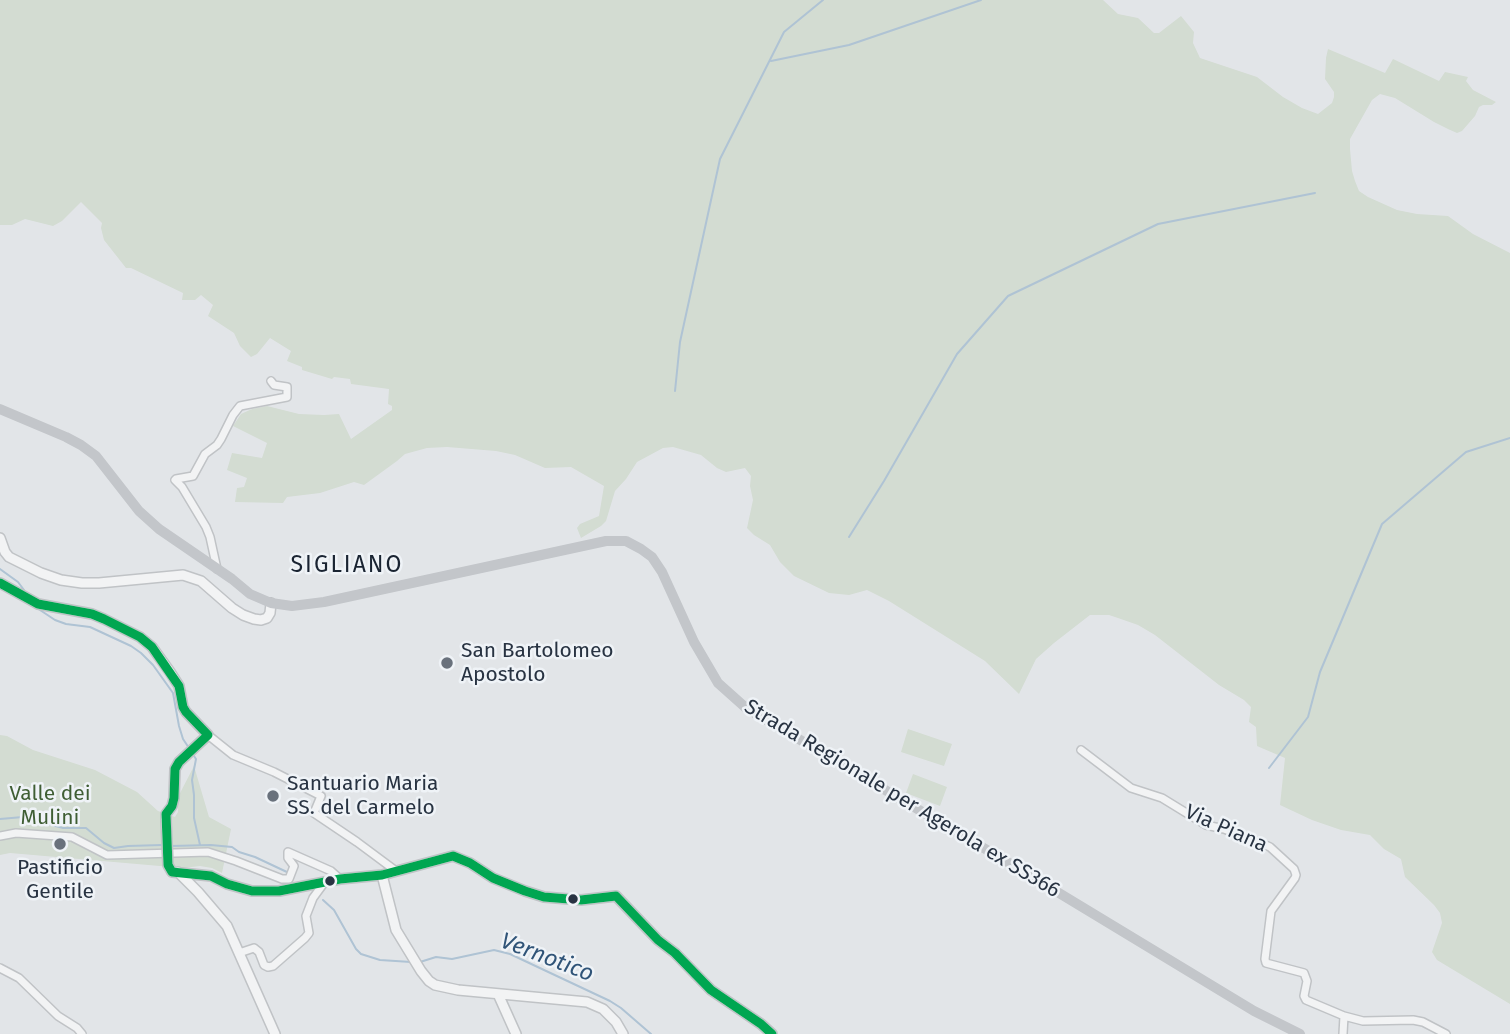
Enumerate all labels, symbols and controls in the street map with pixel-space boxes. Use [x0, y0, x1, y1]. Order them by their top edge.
district label: SIGLIANO [292, 552, 402, 580]
place label: San Bartolomeo Apostolo [461, 638, 614, 688]
marker: San Bartolomeo Apostolo [439, 655, 455, 671]
street label: Strada Regionale per Agerola ex SS366 [740, 695, 1064, 903]
place label: Santuario Maria SS. del Carmelo [287, 771, 438, 821]
park label: Valle dei Mulini [9, 781, 91, 831]
marker: Santuario Maria SS. del Carmelo [265, 788, 281, 804]
street label: Via Piana [1181, 800, 1271, 858]
marker: Pastificio Gentile [52, 836, 68, 852]
place label: Pastificio Gentile [17, 855, 103, 905]
unlabelled marker [323, 874, 337, 888]
unlabelled marker [566, 892, 580, 906]
water label: Vernotico [496, 928, 598, 988]

